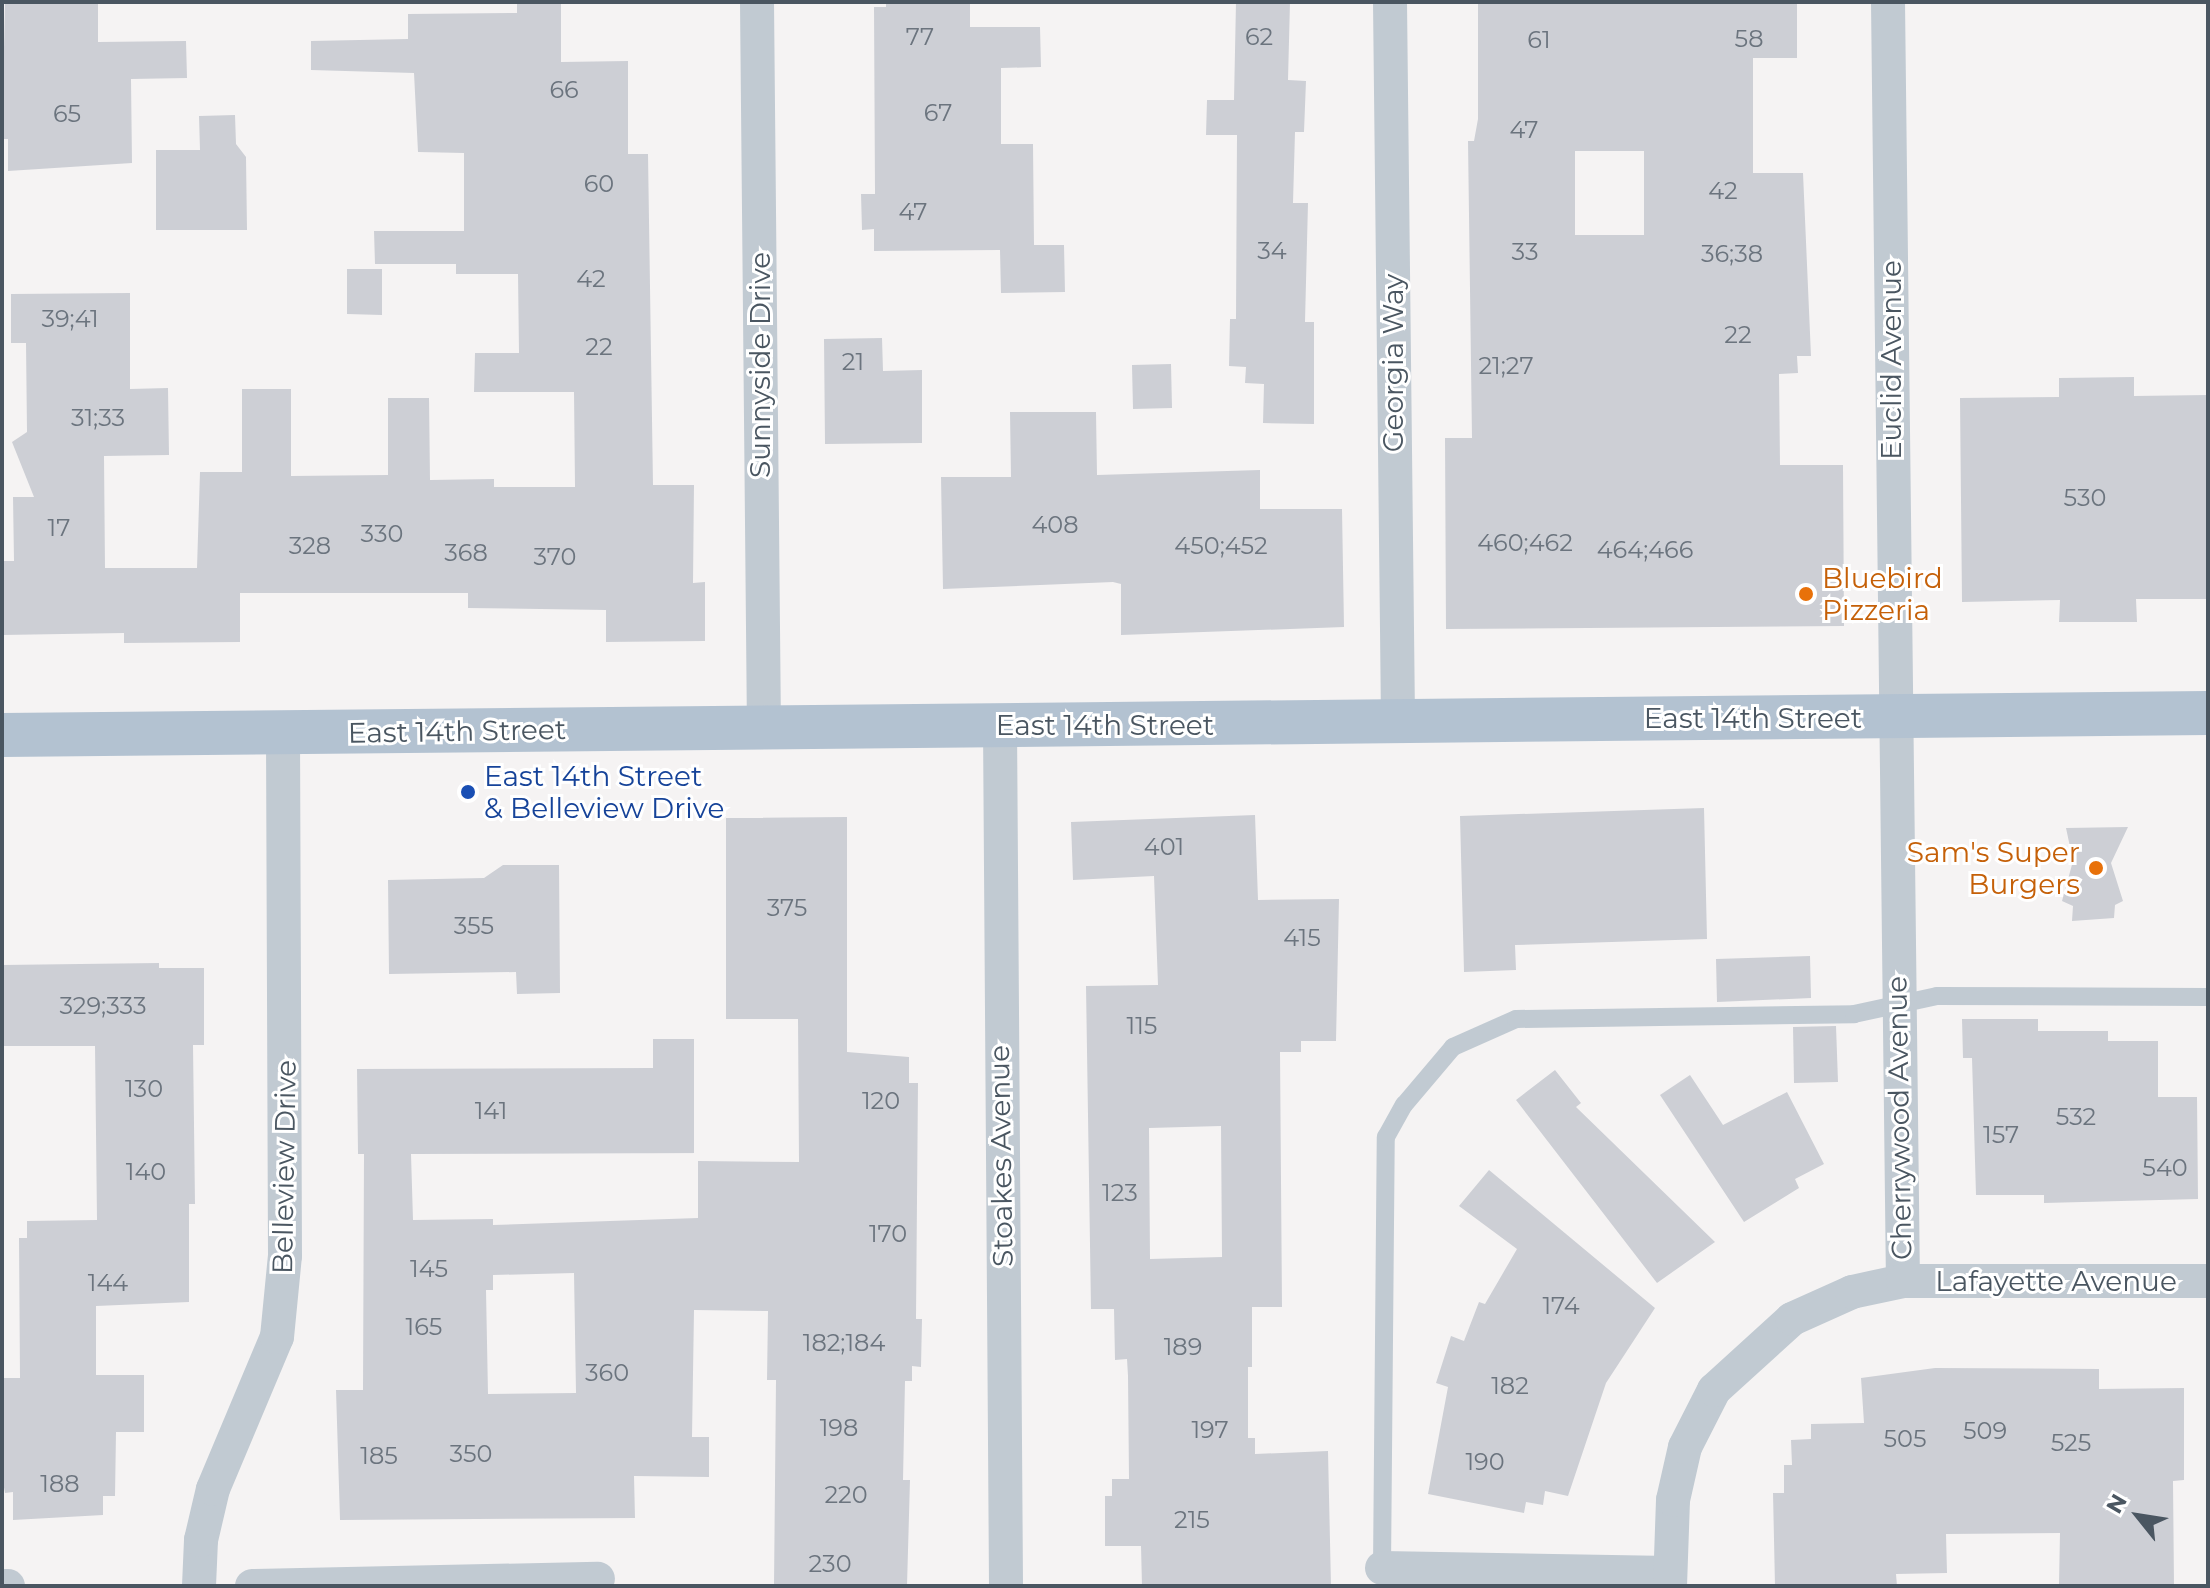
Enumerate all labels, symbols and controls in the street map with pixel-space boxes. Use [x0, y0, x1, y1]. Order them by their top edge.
house number: 77 [906, 23, 934, 51]
house number: 62 [1245, 23, 1273, 51]
house number: 58 [1735, 25, 1763, 53]
house number: 61 [1527, 26, 1551, 54]
house number: 66 [549, 76, 579, 104]
house number: 67 [924, 99, 952, 127]
house number: 65 [53, 100, 81, 128]
house number: 47 [1510, 116, 1538, 144]
house number: 60 [584, 170, 614, 198]
house number: 42 [1708, 177, 1738, 205]
house number: 47 [899, 198, 927, 226]
house number: 34 [1257, 237, 1287, 265]
house number: 33 [1512, 238, 1538, 266]
house number: 36;38 [1701, 240, 1763, 268]
street label: Sunnyside Drive [743, 252, 777, 478]
street label: Euclid Avenue [1874, 260, 1908, 460]
house number: 42 [576, 265, 606, 293]
street label: Georgia Way [1376, 274, 1410, 452]
house number: 39;41 [41, 305, 99, 333]
house number: 22 [1724, 321, 1752, 349]
house number: 22 [585, 333, 613, 361]
house number: 21 [842, 348, 864, 376]
house number: 21;27 [1478, 352, 1534, 380]
house number: 31;33 [71, 404, 125, 432]
house number: 530 [2064, 484, 2106, 512]
house number: 408 [1031, 511, 1079, 539]
house number: 17 [48, 514, 70, 542]
house number: 330 [361, 520, 403, 548]
house number: 460;462 [1477, 529, 1573, 557]
house number: 328 [289, 532, 331, 560]
house number: 450;452 [1174, 532, 1268, 560]
house number: 464;466 [1597, 536, 1693, 564]
house number: 368 [444, 539, 488, 567]
house number: 370 [534, 543, 576, 571]
place label: Bluebird Pizzeria [1822, 561, 1943, 627]
marker: Bluebird Pizzeria [1797, 585, 1815, 603]
street label: East 14th Street [1644, 701, 1862, 735]
street label: East 14th Street [996, 708, 1214, 742]
street label: East 14th Street [348, 712, 566, 750]
place label: East 14th Street & Belleview Drive [484, 759, 724, 825]
marker: East 14th Street & Belleview Drive [459, 783, 477, 801]
house number: 401 [1144, 833, 1184, 861]
place label: Sam's Super Burgers [1907, 835, 2080, 901]
marker: Sam's Super Burgers [2087, 859, 2105, 877]
house number: 375 [767, 894, 807, 922]
house number: 355 [454, 912, 494, 940]
house number: 415 [1283, 924, 1321, 952]
street label: Cherrywood Avenue [1880, 976, 1918, 1260]
house number: 329;333 [59, 992, 147, 1020]
house number: 115 [1127, 1012, 1157, 1040]
street label: Stoakes Avenue [982, 1045, 1020, 1267]
street label: Belleview Drive [265, 1060, 303, 1274]
house number: 130 [125, 1075, 163, 1103]
house number: 120 [862, 1087, 900, 1115]
house number: 141 [475, 1097, 507, 1125]
house number: 532 [2056, 1103, 2096, 1131]
house number: 157 [1983, 1121, 2019, 1149]
house number: 540 [2142, 1154, 2188, 1182]
house number: 140 [126, 1158, 166, 1186]
house number: 123 [1102, 1179, 1138, 1207]
house number: 170 [869, 1220, 907, 1248]
house number: 145 [410, 1255, 448, 1283]
street label: Lafayette Avenue [1935, 1264, 2177, 1298]
house number: 144 [88, 1269, 128, 1297]
house number: 174 [1542, 1292, 1580, 1320]
house number: 165 [406, 1313, 442, 1341]
house number: 182;184 [803, 1329, 885, 1357]
house number: 189 [1164, 1333, 1202, 1361]
house number: 360 [585, 1359, 629, 1387]
house number: 182 [1491, 1372, 1529, 1400]
house number: 198 [820, 1414, 858, 1442]
house number: 197 [1191, 1416, 1229, 1444]
house number: 509 [1963, 1417, 2007, 1445]
house number: 505 [1883, 1425, 1927, 1453]
house number: 525 [2051, 1429, 2091, 1457]
house number: 350 [450, 1440, 492, 1468]
house number: 185 [360, 1442, 398, 1470]
house number: 190 [1465, 1448, 1505, 1476]
house number: 188 [40, 1470, 80, 1498]
north arrow [2098, 1476, 2178, 1556]
house number: 220 [824, 1481, 868, 1509]
text: N [2101, 1489, 2133, 1518]
house number: 215 [1174, 1506, 1210, 1534]
house number: 230 [808, 1550, 852, 1578]

